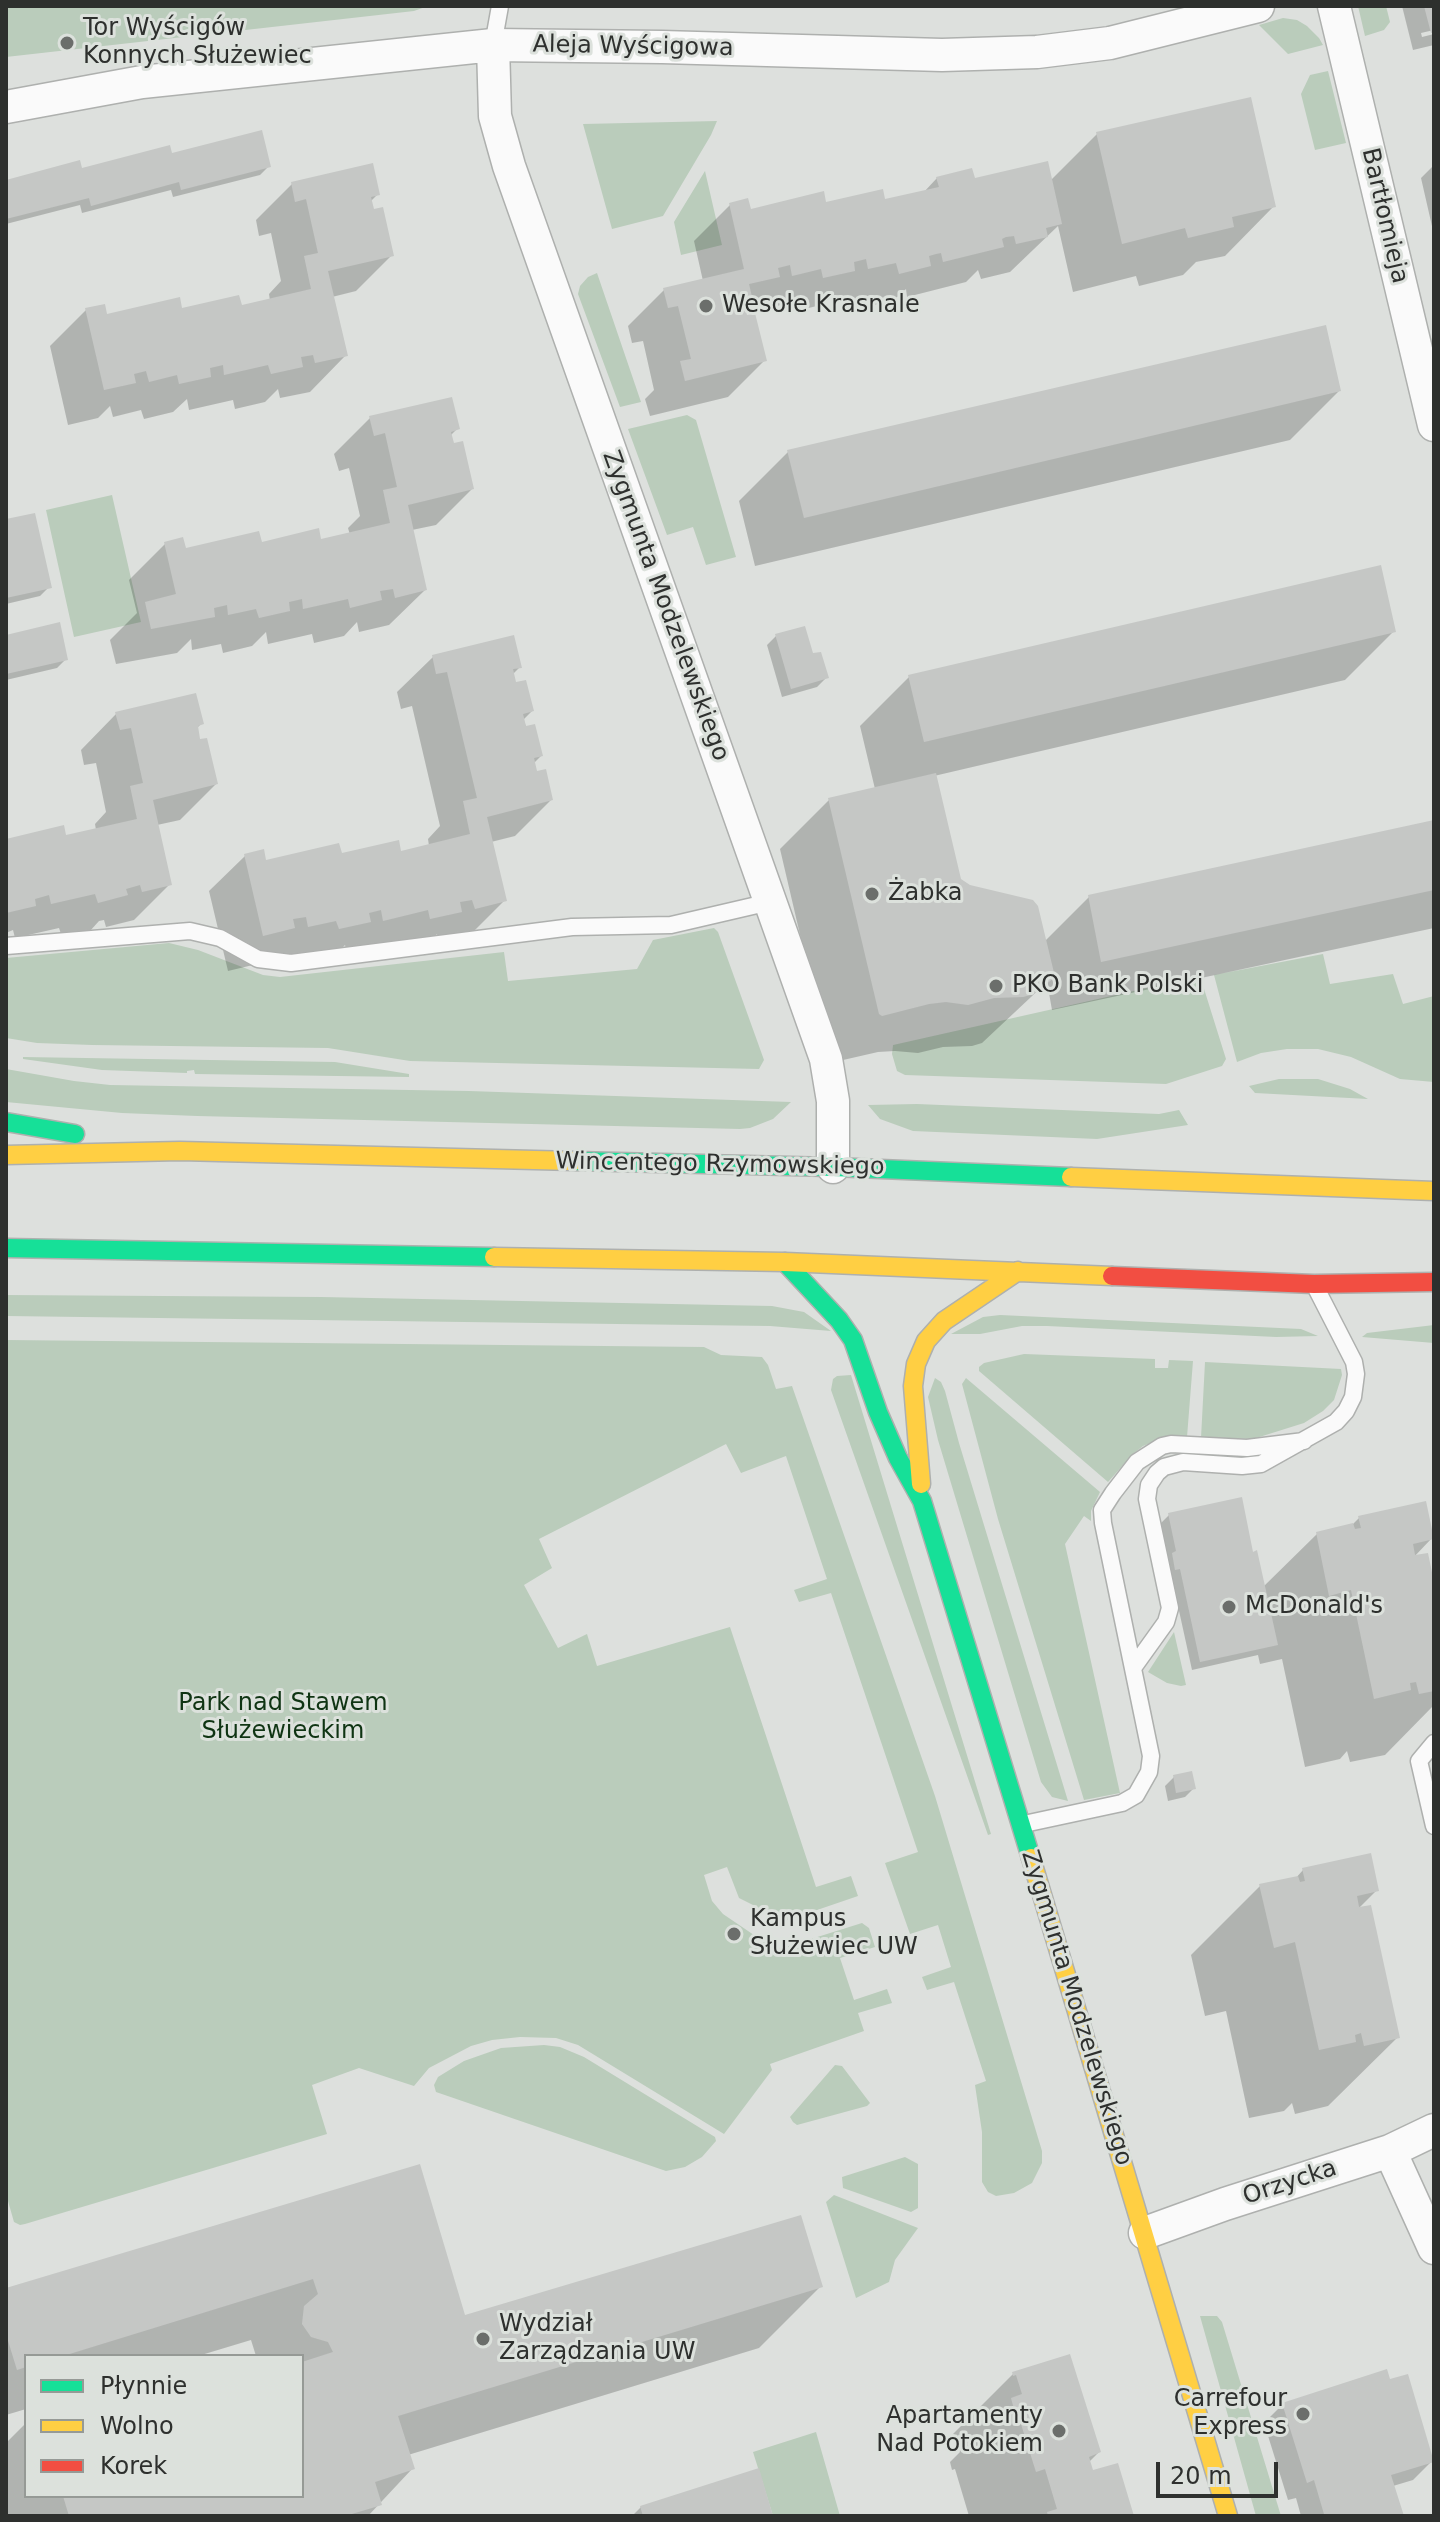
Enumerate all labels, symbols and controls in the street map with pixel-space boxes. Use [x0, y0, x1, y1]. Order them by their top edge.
place label: Tor Wyścigów Konnych Służewiec [83, 15, 312, 71]
street label: Aleja Wyścigowa [532, 31, 734, 63]
marker: Tor Wyścigów Konnych Służewiec [58, 34, 76, 52]
street label: Bartłomieja [1354, 145, 1414, 287]
place label: Wesołe Krasnale [722, 292, 920, 320]
marker: Wesołe Krasnale [697, 297, 715, 315]
street label: Zygmunta Modzelewskiego [595, 447, 735, 765]
place label: Żabka [888, 880, 963, 908]
marker: Żabka [863, 885, 881, 903]
place label: PKO Bank Polski [1012, 972, 1203, 1000]
marker: PKO Bank Polski [987, 977, 1005, 995]
street label: Wincentego Rzymowskiego [555, 1148, 885, 1182]
place label: McDonald's [1245, 1593, 1383, 1621]
marker: McDonald's [1220, 1598, 1238, 1616]
park label: Park nad Stawem Służewieckim [178, 1690, 388, 1746]
street label: Zygmunta Modzelewskiego [1014, 1847, 1138, 2169]
place label: Kampus Służewiec UW [750, 1906, 918, 1962]
marker: Kampus Służewiec UW [725, 1925, 743, 1943]
street label: Orzycka [1239, 2154, 1341, 2212]
place label: Wydział Zarządzania UW [499, 2311, 695, 2367]
marker: Wydział Zarządzania UW [474, 2330, 492, 2348]
legend [24, 2354, 304, 2498]
text: Płynnie [100, 2372, 187, 2400]
place label: Carrefour Express [1174, 2386, 1287, 2442]
place label: Apartamenty Nad Potokiem [876, 2403, 1043, 2459]
marker: Carrefour Express [1294, 2405, 1312, 2423]
text: Wolno [100, 2412, 174, 2440]
marker: Apartamenty Nad Potokiem [1050, 2422, 1068, 2440]
scale bar [1160, 2446, 1282, 2496]
text: Korek [100, 2452, 167, 2480]
text: 20 m [1170, 2462, 1232, 2490]

